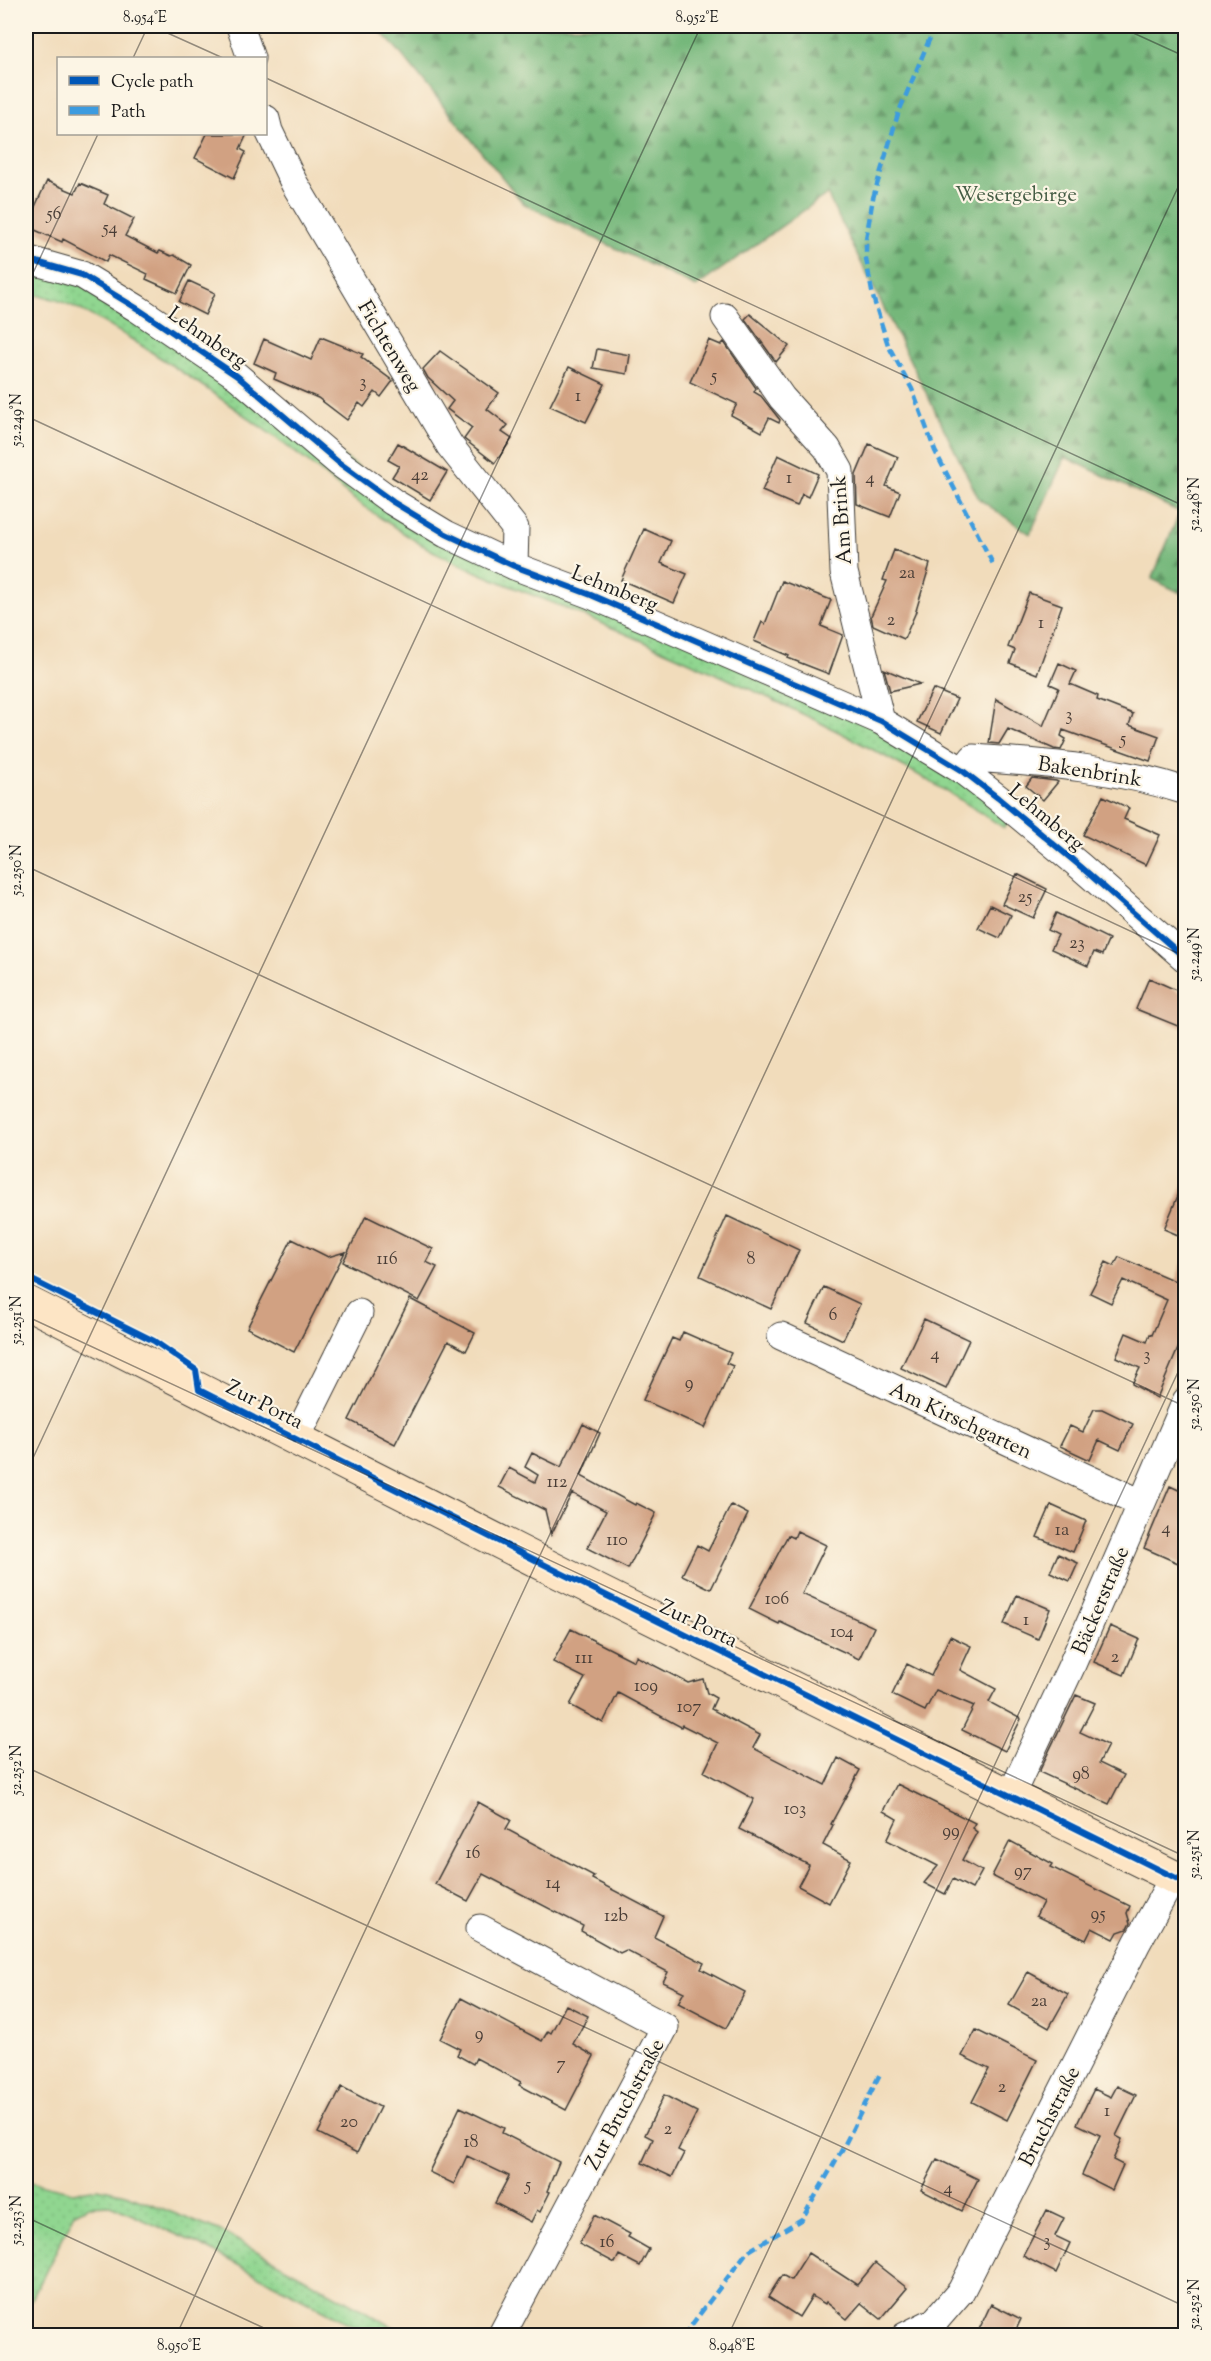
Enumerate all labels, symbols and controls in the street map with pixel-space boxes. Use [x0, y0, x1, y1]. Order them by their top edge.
text: 8.954°E [123, 8, 167, 29]
text: 8.952°E [675, 8, 719, 29]
legend [57, 57, 267, 135]
text: Cycle path [111, 70, 194, 96]
text: Path [111, 100, 146, 126]
park label: Wesergebirge [955, 181, 1077, 211]
house number: 56 [45, 202, 62, 228]
house number: 54 [101, 216, 118, 242]
street label: Fichtenweg [349, 295, 428, 399]
street label: Lehmberg [161, 300, 253, 377]
house number: 5 [710, 364, 717, 390]
house number: 3 [359, 370, 367, 396]
house number: 1 [575, 384, 581, 410]
text: 52.249°N [7, 393, 28, 448]
house number: 42 [411, 463, 429, 489]
house number: 1 [786, 466, 792, 492]
house number: 4 [865, 466, 875, 492]
street label: Am Brink [825, 473, 861, 566]
text: 52.248°N [1185, 477, 1206, 532]
street label: Lehmberg [566, 559, 662, 621]
house number: 2a [899, 561, 915, 587]
house number: 2 [887, 608, 896, 634]
house number: 1 [1038, 611, 1044, 637]
house number: 3 [1065, 703, 1073, 729]
house number: 5 [1119, 727, 1126, 753]
street label: Bakenbrink [1035, 750, 1144, 796]
street label: Lehmberg [1001, 778, 1090, 859]
text: 52.250°N [7, 844, 28, 897]
house number: 25 [1018, 885, 1032, 911]
text: 52.249°N [1185, 927, 1206, 982]
house number: 23 [1069, 931, 1085, 957]
house number: 116 [376, 1247, 398, 1273]
house number: 8 [747, 1247, 756, 1273]
text: 52.251°N [7, 1295, 28, 1346]
house number: 6 [829, 1303, 838, 1329]
house number: 4 [930, 1342, 940, 1368]
house number: 3 [1143, 1343, 1151, 1369]
house number: 9 [685, 1371, 694, 1397]
street label: Zur Porta [220, 1373, 308, 1438]
street label: Am Kirschgarten [884, 1376, 1036, 1468]
text: 52.250°N [1185, 1378, 1206, 1431]
house number: 112 [547, 1470, 568, 1496]
house number: 4 [1161, 1516, 1171, 1542]
house number: 1a [1055, 1518, 1069, 1544]
house number: 110 [606, 1528, 628, 1554]
street label: Bäckerstraße [1066, 1542, 1138, 1659]
house number: 106 [765, 1587, 789, 1613]
street label: Zur Porta [654, 1593, 742, 1657]
house number: 1 [1023, 1608, 1029, 1634]
house number: 104 [830, 1620, 854, 1646]
house number: 2 [1111, 1645, 1120, 1671]
house number: 111 [575, 1646, 593, 1672]
house number: 109 [634, 1674, 658, 1700]
house number: 107 [677, 1695, 701, 1721]
text: 52.252°N [7, 1745, 28, 1796]
house number: 98 [1072, 1762, 1090, 1788]
house number: 103 [784, 1797, 806, 1823]
house number: 99 [942, 1819, 960, 1845]
text: 52.251°N [1185, 1829, 1206, 1880]
house number: 16 [465, 1841, 481, 1867]
house number: 97 [1014, 1859, 1032, 1885]
house number: 14 [545, 1871, 561, 1897]
house number: 95 [1090, 1902, 1106, 1928]
house number: 12b [604, 1904, 628, 1930]
house number: 2a [1031, 1989, 1047, 2015]
house number: 9 [475, 2022, 484, 2048]
street label: Zur Bruchstraße [578, 2034, 673, 2176]
house number: 7 [556, 2052, 566, 2078]
street label: Bruchstraße [1013, 2062, 1089, 2172]
house number: 2 [998, 2075, 1007, 2101]
house number: 1 [1104, 2099, 1110, 2125]
house number: 20 [340, 2110, 358, 2136]
house number: 2 [664, 2117, 673, 2143]
house number: 18 [463, 2130, 479, 2156]
house number: 5 [524, 2173, 531, 2199]
house number: 4 [943, 2176, 953, 2202]
text: 52.253°N [7, 2195, 28, 2246]
house number: 3 [1043, 2229, 1051, 2255]
house number: 16 [599, 2230, 615, 2256]
text: 52.252°N [1185, 2279, 1206, 2330]
text: 8.950°E [157, 2336, 201, 2357]
text: 8.948°E [709, 2336, 755, 2357]

